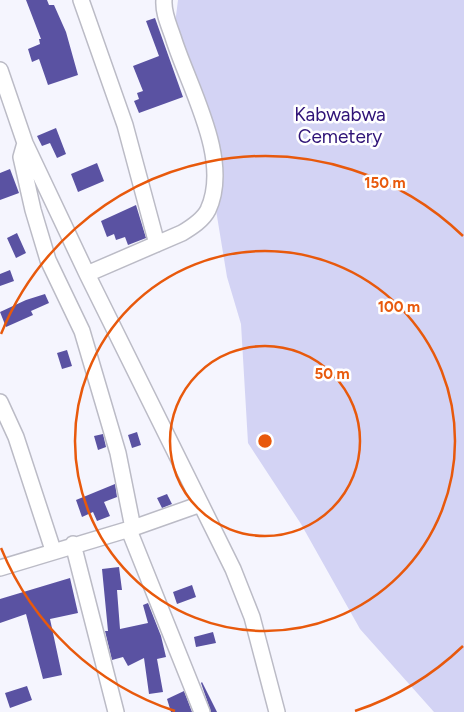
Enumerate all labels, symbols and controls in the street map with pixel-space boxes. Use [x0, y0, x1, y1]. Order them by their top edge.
park label: Kabwabwa Cemetery [294, 103, 386, 148]
text: 150 m [364, 174, 406, 192]
text: 100 m [378, 298, 420, 316]
text: 50 m [314, 365, 350, 383]
centre of rings [256, 432, 274, 450]

